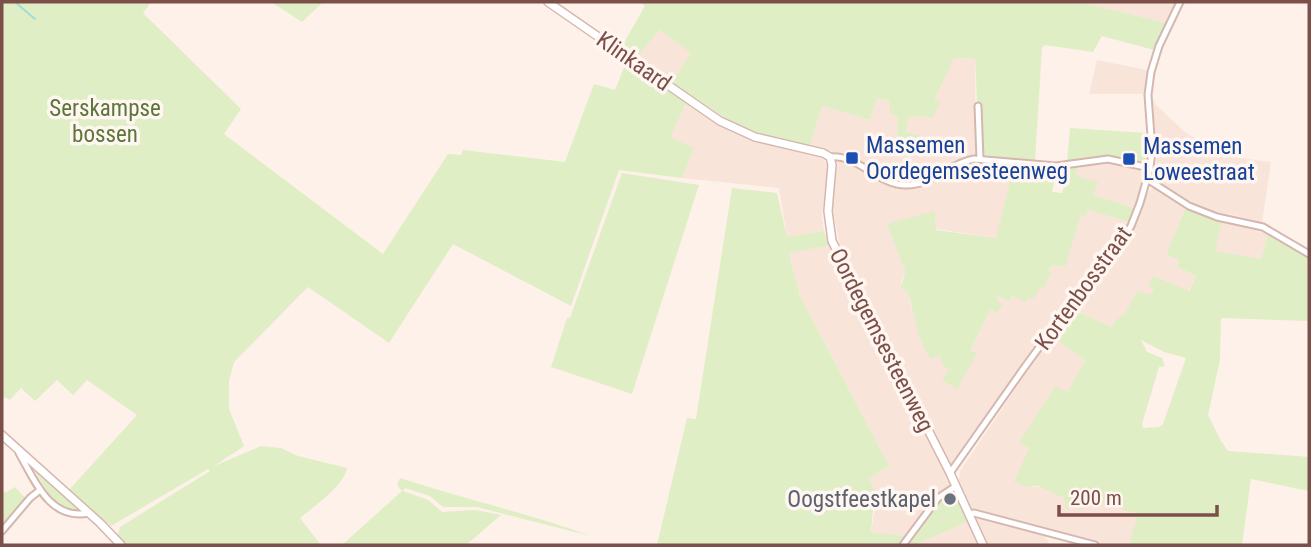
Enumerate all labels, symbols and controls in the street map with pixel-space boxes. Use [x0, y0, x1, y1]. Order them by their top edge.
street label: Klinkaard [591, 26, 676, 97]
park label: Serskampse bossen [49, 95, 161, 148]
place label: Massemen Oordegemsesteenweg [866, 132, 1068, 185]
place label: Massemen Loweestraat [1143, 133, 1255, 186]
marker: Massemen Oordegemsesteenweg [844, 150, 860, 166]
marker: Massemen Loweestraat [1121, 151, 1137, 167]
street label: Kortenbosstraat [1030, 221, 1137, 355]
street label: Oordegemsesteenweg [824, 244, 939, 436]
scale bar [1059, 474, 1216, 518]
place label: Oogstfeestkapel [787, 486, 936, 513]
text: 200 m [1070, 486, 1122, 510]
marker: Oogstfeestkapel [942, 491, 958, 507]

